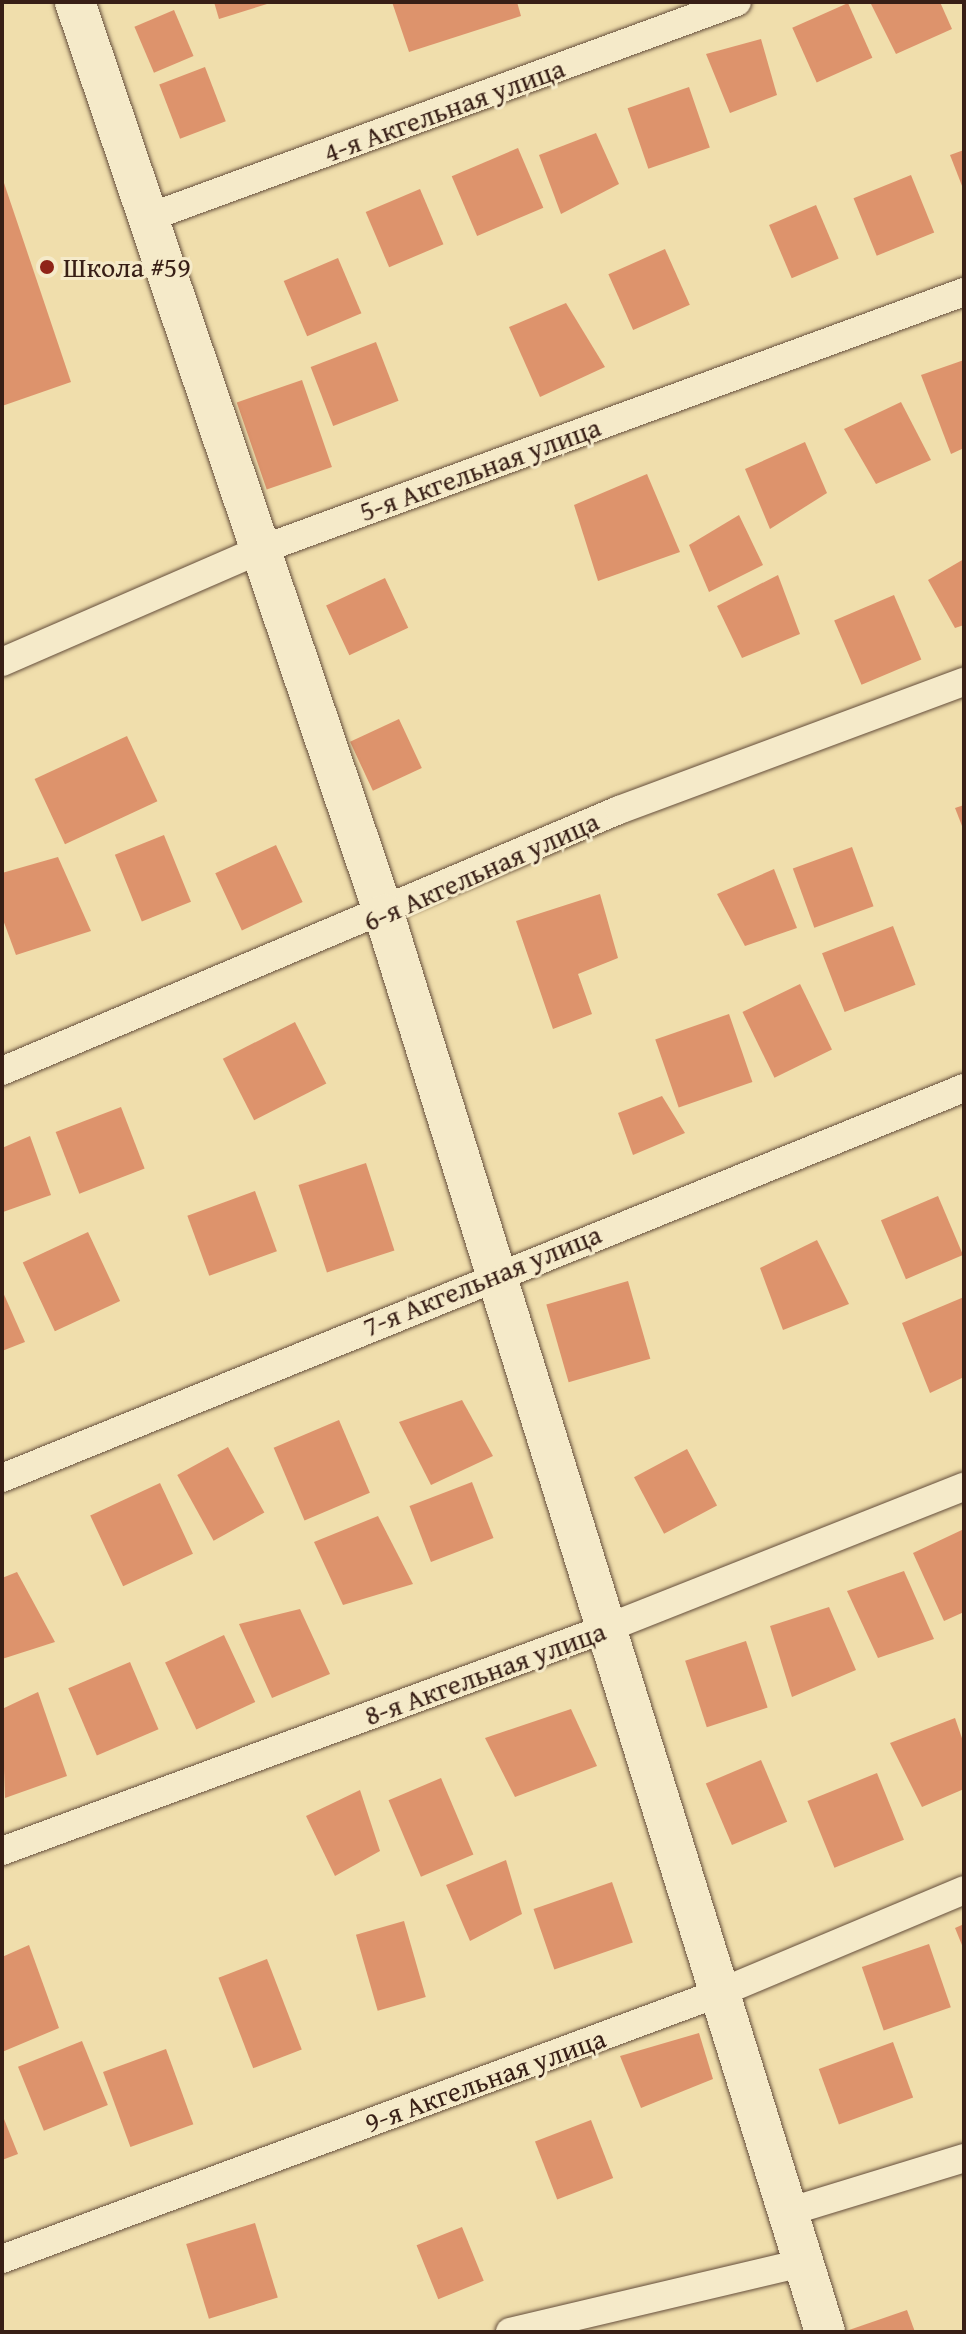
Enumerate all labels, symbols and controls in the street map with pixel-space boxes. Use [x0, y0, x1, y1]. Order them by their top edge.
street label: 4-я Акгельная улица [319, 51, 569, 169]
place label: Школа #59 [63, 250, 191, 284]
marker: Школа #59 [38, 258, 56, 276]
street label: 5-я Акгельная улица [355, 410, 605, 528]
street label: 6-я Акгельная улица [358, 804, 604, 938]
street label: 7-я Акгельная улица [358, 1217, 606, 1343]
street label: 8-я Акгельная улица [360, 1614, 610, 1732]
street label: 9-я Акгельная улица [360, 2021, 610, 2139]

